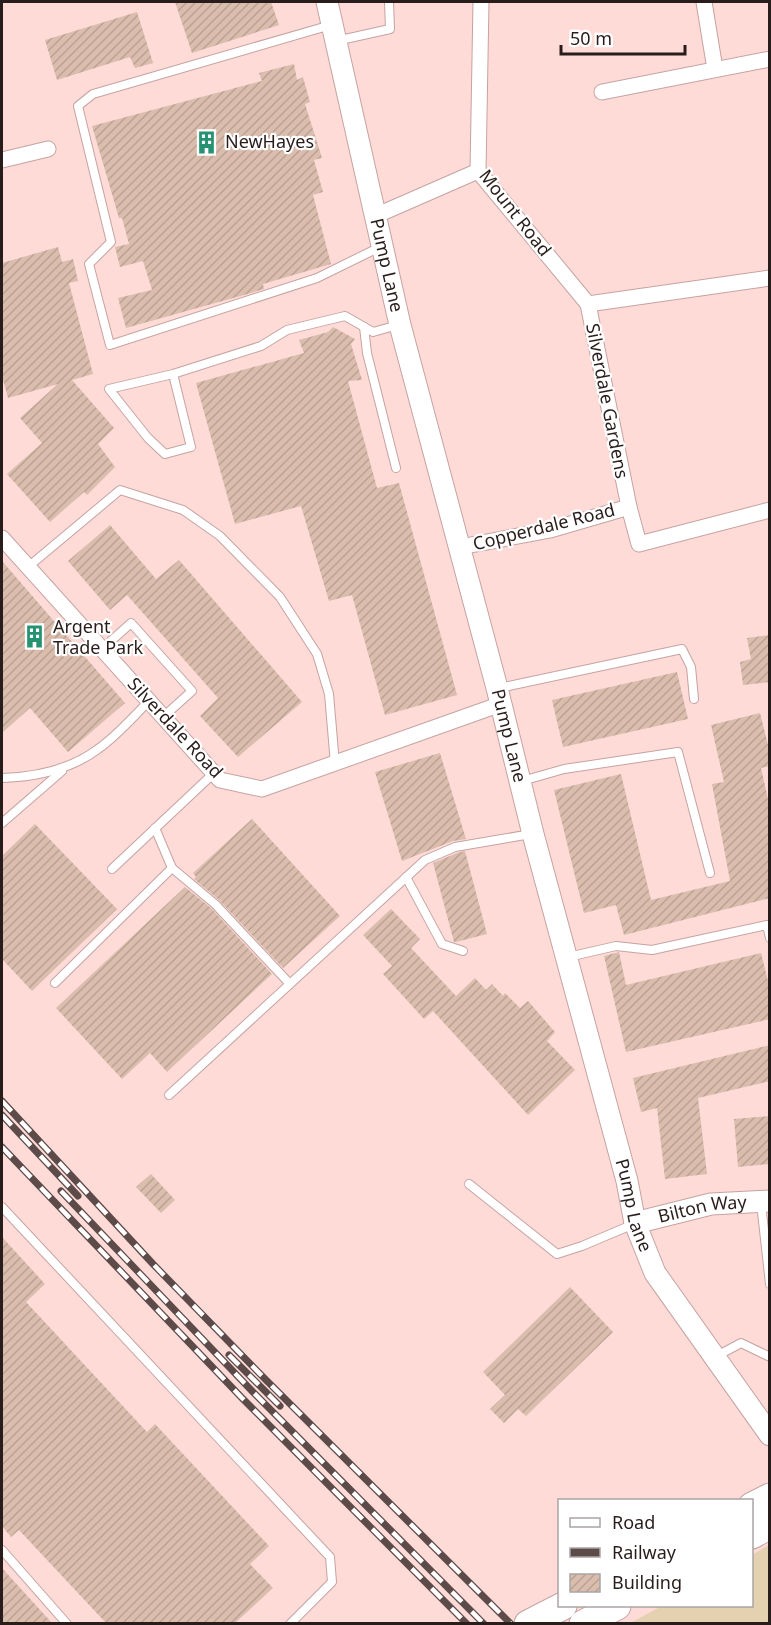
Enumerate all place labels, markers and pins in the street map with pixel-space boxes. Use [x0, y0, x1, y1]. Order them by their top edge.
building icon: NewHayes [194, 129, 220, 155]
place label: NewHayes [225, 129, 314, 153]
place label: Argent Trade Park [53, 614, 144, 659]
building icon: Argent Trade Park [22, 624, 48, 650]

